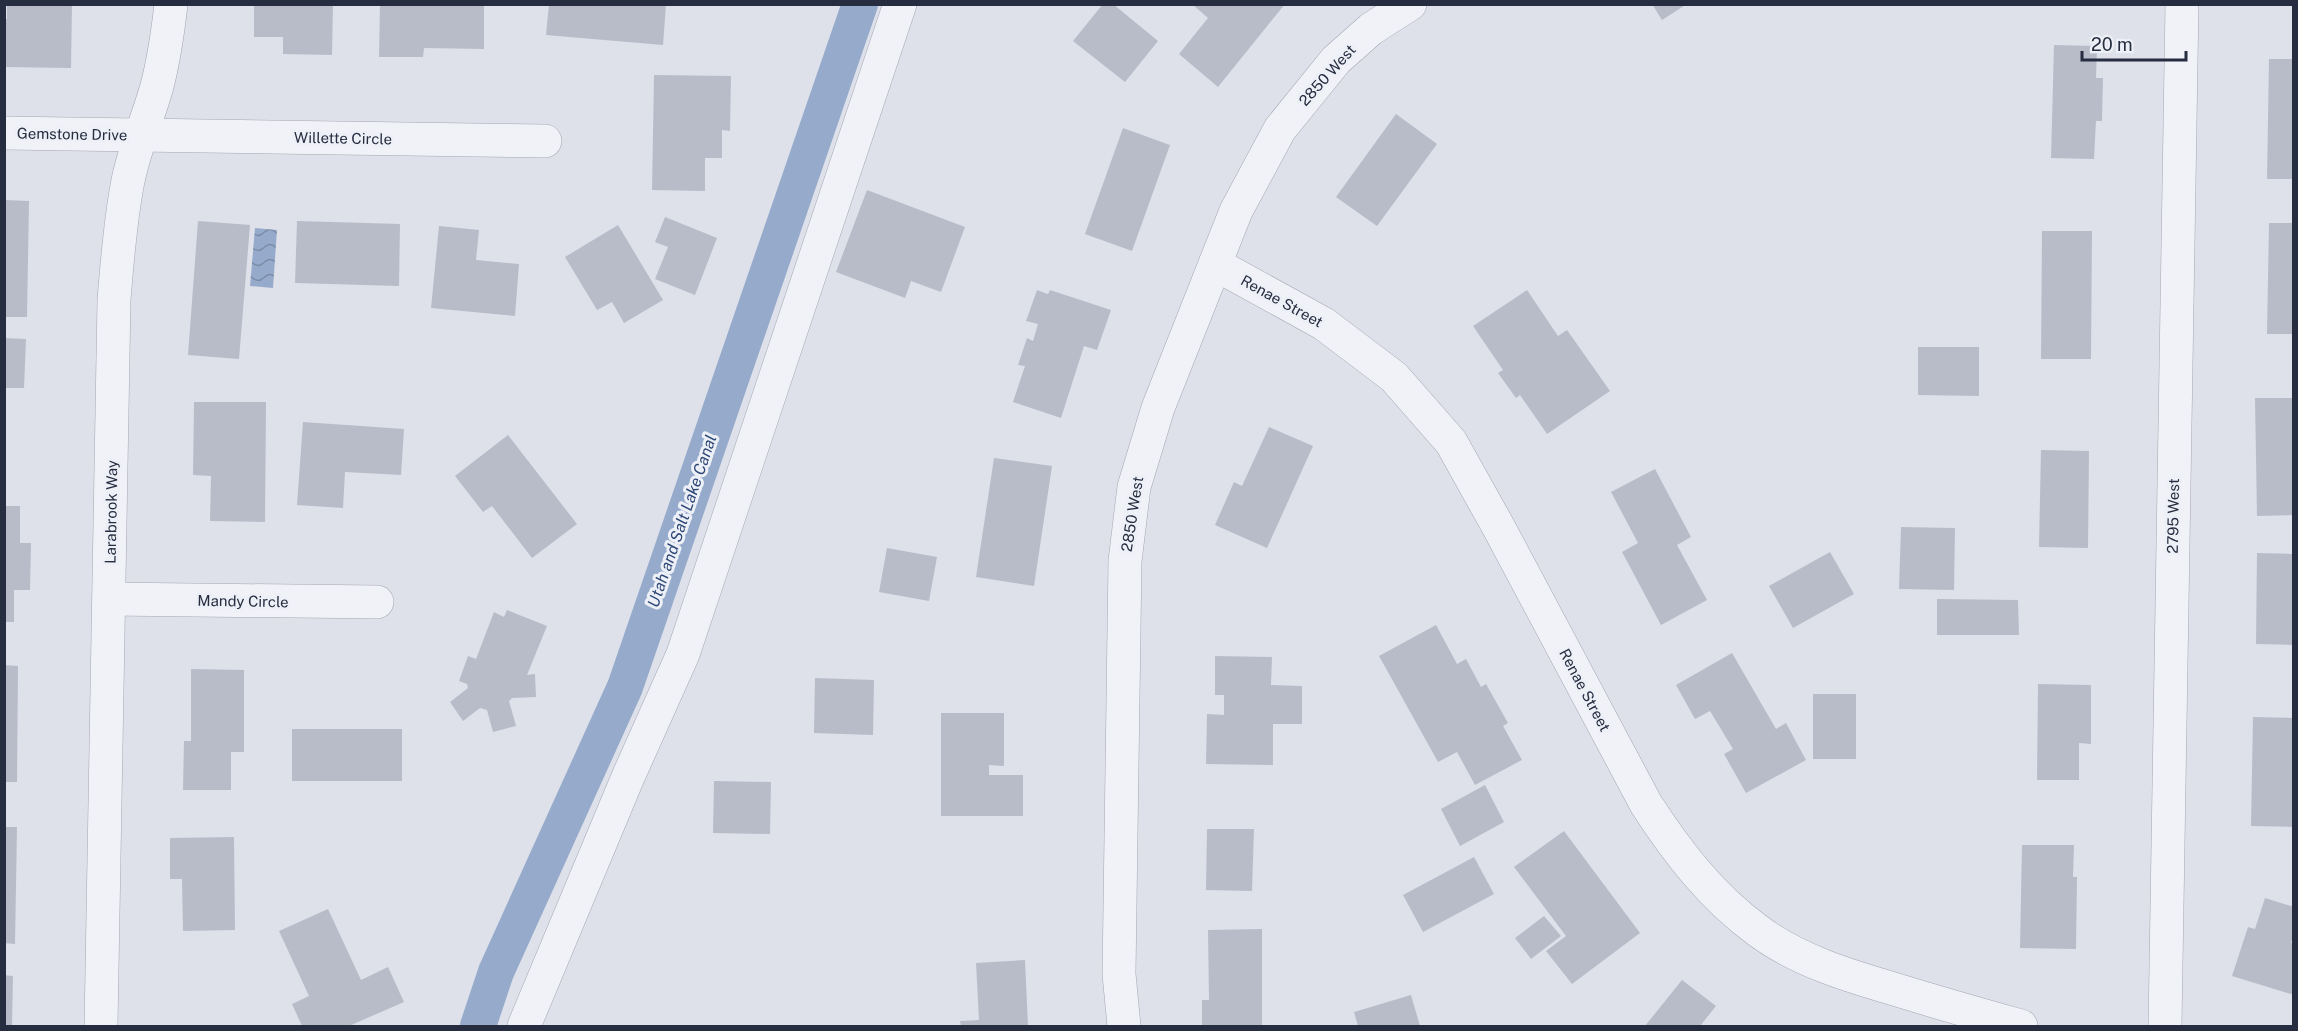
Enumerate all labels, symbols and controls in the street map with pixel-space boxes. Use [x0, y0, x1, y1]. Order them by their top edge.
scale bar [2082, 24, 2186, 62]
text: 20 m [2091, 34, 2133, 55]
street label: 2850 West [1295, 41, 1359, 109]
street label: Gemstone Drive [17, 125, 127, 143]
street label: Willette Circle [294, 129, 392, 147]
street label: Renae Street [1238, 271, 1326, 331]
water label: Utah and Salt Lake Canal [644, 432, 720, 610]
street label: Larabrook Way [102, 460, 120, 564]
street label: 2850 West [1118, 475, 1146, 553]
street label: 2795 West [2164, 478, 2182, 554]
street label: Mandy Circle [197, 592, 289, 610]
street label: Renae Street [1556, 646, 1614, 734]

